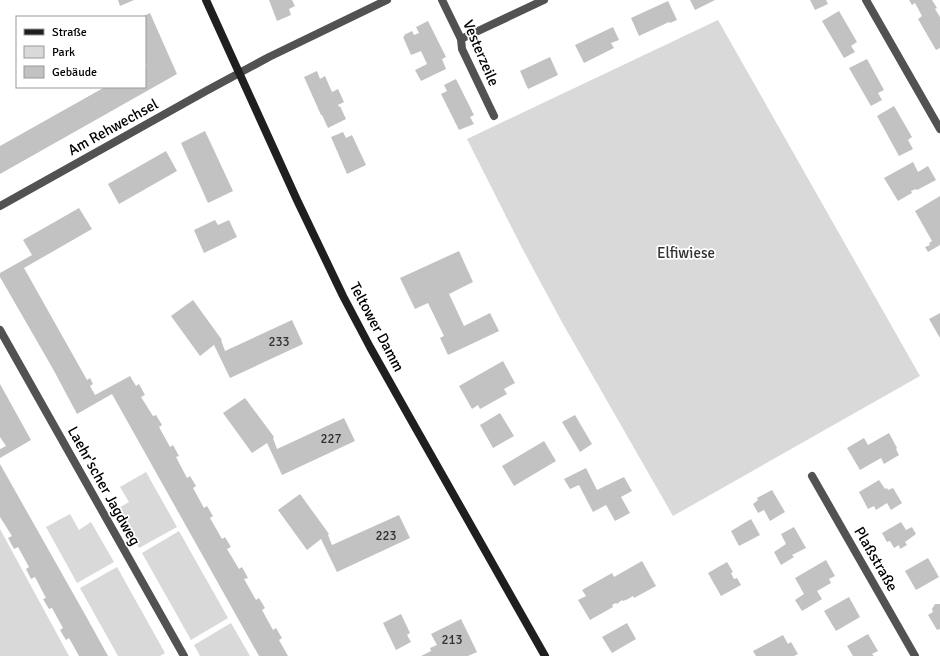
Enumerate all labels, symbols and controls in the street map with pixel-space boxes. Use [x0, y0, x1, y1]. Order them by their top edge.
legend [16, 16, 146, 88]
street label: Vesterzeile [459, 17, 503, 89]
text: Straße [52, 25, 87, 40]
text: Park [52, 45, 75, 60]
text: Gebäude [52, 65, 97, 80]
street label: Am Rehwechsel [65, 95, 161, 159]
park label: Elfiwiese [657, 244, 715, 262]
street label: Teltower Damm [346, 279, 408, 375]
house number: 233 [268, 334, 290, 350]
street label: Laehr'scher Jagdweg [64, 423, 144, 549]
house number: 227 [320, 431, 342, 447]
street label: Plaßstraße [850, 523, 902, 595]
house number: 223 [375, 528, 397, 544]
house number: 213 [441, 632, 463, 648]

